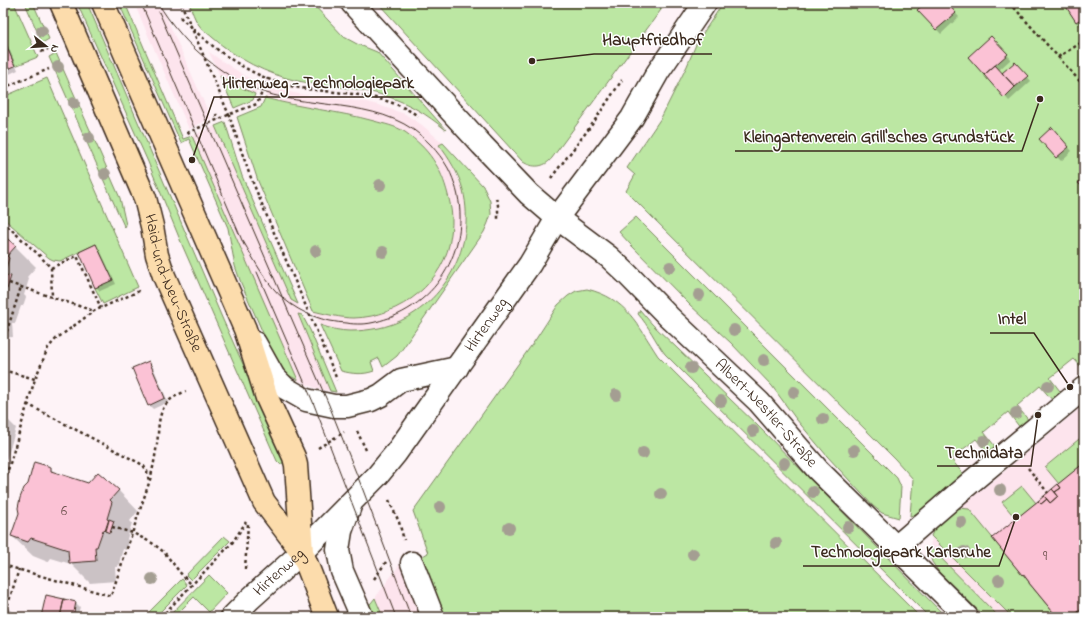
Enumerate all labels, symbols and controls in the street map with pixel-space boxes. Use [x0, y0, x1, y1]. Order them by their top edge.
callout: Hauptfriedhof [594, 25, 712, 54]
north arrow [26, 26, 66, 66]
text: Hauptfriedhof [602, 28, 705, 53]
text: N [46, 43, 63, 55]
callout: Hirtenweg - Technologiepark [214, 68, 422, 97]
text: Hirtenweg - Technologiepark [222, 71, 415, 98]
callout: Kleingartenverein Grill'sches Grundstück [735, 122, 1022, 151]
text: Kleingartenverein Grill'sches Grundstück [743, 125, 1015, 152]
street label: Haid-und-Neu-Straße [137, 211, 209, 357]
street label: Hirtenweg [459, 293, 515, 357]
callout: Intel [990, 304, 1034, 333]
text: Intel [998, 307, 1026, 332]
street label: Albert-Nestler-Straße [709, 354, 824, 474]
callout: Technidata [937, 437, 1031, 466]
text: Technidata [945, 441, 1023, 466]
house number: 6 [61, 501, 67, 522]
callout: Technologiepark Karlsruhe [803, 537, 999, 566]
text: Technologiepark Karlsruhe [811, 540, 992, 567]
street label: Hirtenweg [248, 543, 311, 602]
house number: 9 [1043, 546, 1048, 567]

